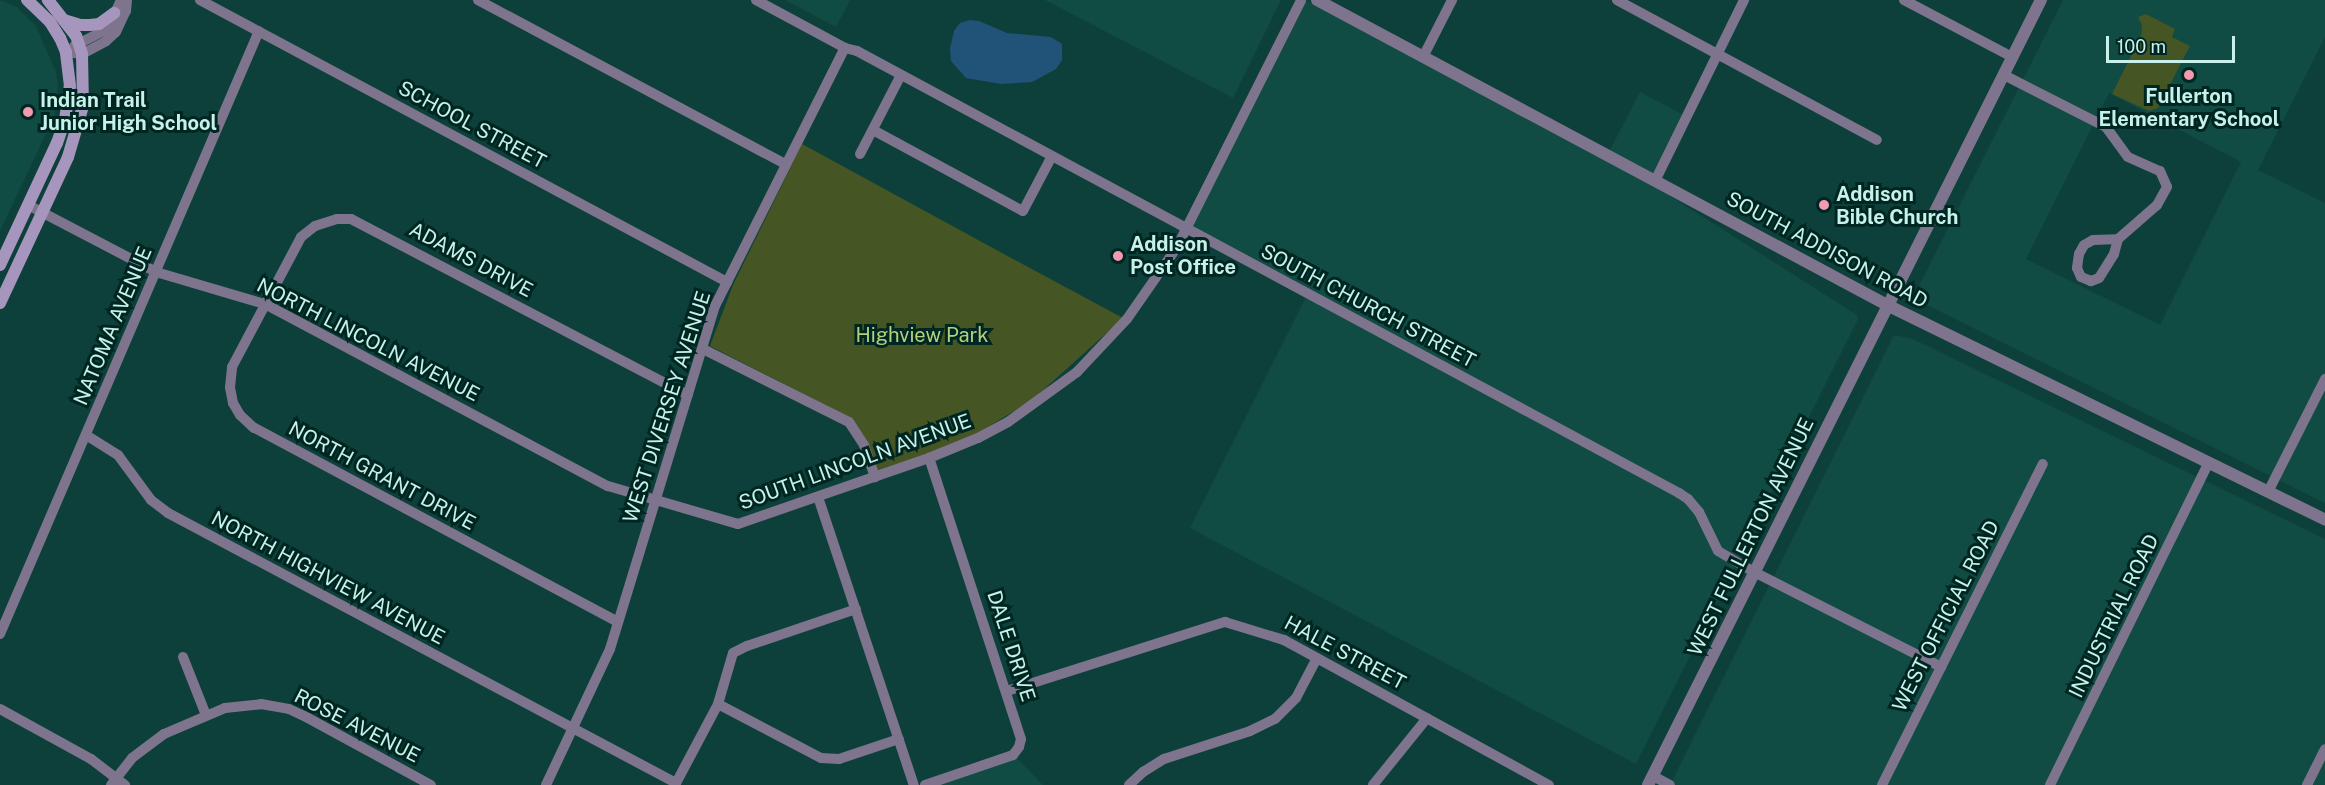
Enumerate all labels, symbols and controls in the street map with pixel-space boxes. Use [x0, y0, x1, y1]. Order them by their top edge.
scale bar [2109, 24, 2238, 62]
text: 100 m [2117, 36, 2166, 57]
marker: Fullerton Elementary School [2182, 68, 2196, 82]
street label: SCHOOL STREET [394, 76, 550, 174]
place label: Fullerton Elementary School [2099, 84, 2279, 131]
place label: Indian Trail Junior High School [40, 88, 217, 135]
marker: Indian Trail Junior High School [21, 105, 35, 119]
place label: Addison Bible Church [1836, 182, 1958, 229]
street label: SOUTH ADDISON ROAD [1722, 187, 1932, 313]
marker: Addison Bible Church [1817, 198, 1831, 212]
street label: ADAMS DRIVE [405, 217, 537, 303]
place label: Addison Post Office [1130, 232, 1236, 279]
street label: SOUTH CHURCH STREET [1257, 239, 1479, 373]
street label: NATOMA AVENUE [69, 243, 157, 409]
marker: Addison Post Office [1111, 249, 1125, 263]
street label: NORTH LINCOLN AVENUE [253, 273, 483, 407]
street label: WEST DIVERSEY AVENUE [618, 288, 716, 526]
park label: Highview Park [855, 323, 989, 347]
street label: SOUTH LINCOLN AVENUE [736, 409, 974, 515]
street label: WEST FULLERTON AVENUE [1683, 414, 1819, 660]
street label: NORTH GRANT DRIVE [284, 417, 480, 535]
street label: NORTH HIGHVIEW AVENUE [207, 506, 449, 650]
street label: WEST OFFICIAL ROAD [1887, 517, 2005, 715]
street label: INDUSTRIAL ROAD [2064, 530, 2164, 702]
street label: DALE DRIVE [982, 587, 1040, 705]
street label: HALE STREET [1280, 611, 1410, 695]
street label: ROSE AVENUE [290, 684, 424, 768]

